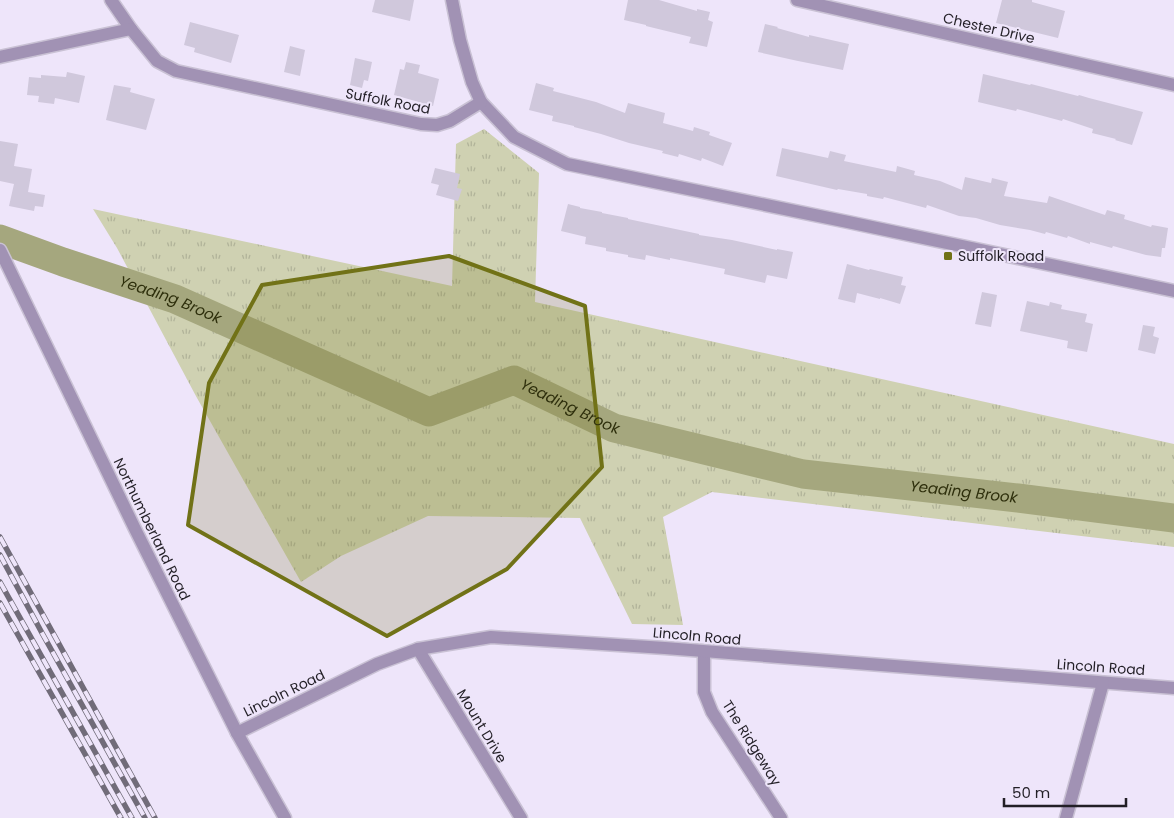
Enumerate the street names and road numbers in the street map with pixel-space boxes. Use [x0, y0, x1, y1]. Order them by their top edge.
street label: Chester Drive [941, 8, 1037, 48]
street label: Suffolk Road [344, 83, 432, 119]
street label: Northumberland Road [109, 454, 195, 604]
street label: Lincoln Road [652, 622, 742, 650]
street label: Lincoln Road [1056, 654, 1146, 680]
street label: Lincoln Road [240, 665, 328, 721]
street label: Mount Drive [452, 685, 512, 767]
street label: The Ridgeway [718, 696, 786, 790]

